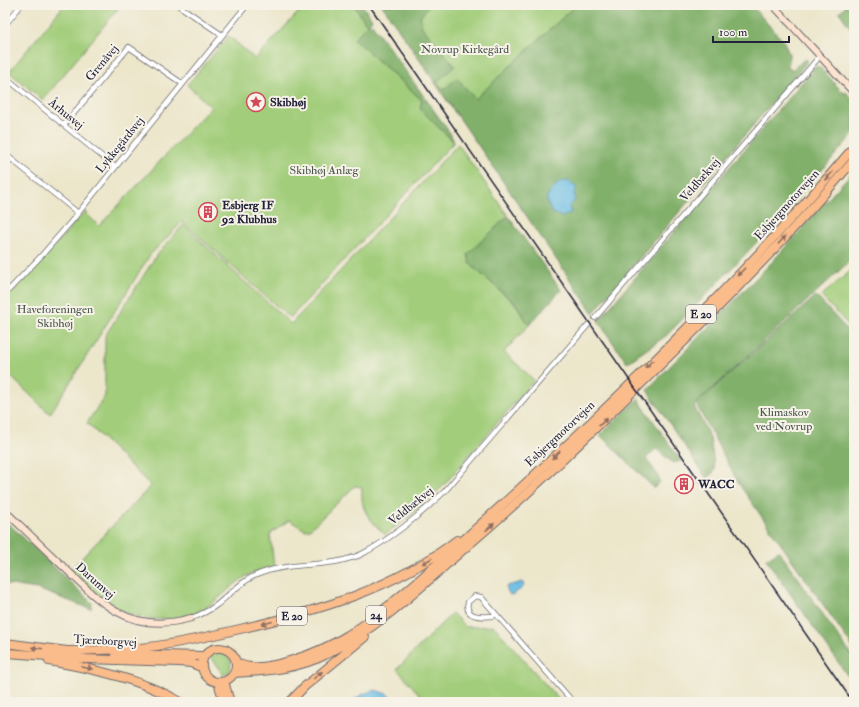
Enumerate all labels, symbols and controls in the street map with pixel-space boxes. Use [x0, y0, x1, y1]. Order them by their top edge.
scale bar [713, 18, 789, 44]
text: 100 m [719, 25, 748, 40]
street label: Grenåvej [82, 42, 122, 84]
park label: Novrup Kirkegård [421, 42, 509, 57]
place icon: Skibhøj [245, 91, 267, 113]
street label: Århusvej [44, 95, 87, 133]
place label: Skibhøj [270, 95, 306, 110]
street label: Lykkegårdsvej [93, 114, 147, 176]
street label: Veldbækvej [677, 155, 723, 205]
park label: Skibhøj Anlæg [290, 163, 359, 178]
street label: Esbjergmotorvejen [751, 166, 823, 244]
one-way arrow [824, 171, 833, 182]
place label: Esbjerg IF 92 Klubhus [221, 198, 277, 227]
building icon: Esbjerg IF 92 Klubhus [197, 201, 219, 223]
one-way arrow [778, 235, 787, 245]
one-way arrow [736, 267, 746, 277]
park label: Haveforeningen Skibhøj [17, 302, 93, 331]
road number: E 20 [686, 305, 716, 323]
one-way arrow [644, 360, 654, 369]
street label: Esbjergmotorvejen [522, 398, 598, 470]
park label: Klimaskov ved Novrup [755, 405, 812, 434]
one-way arrow [598, 417, 608, 427]
one-way arrow [551, 450, 561, 460]
building icon: WACC [673, 473, 695, 495]
place label: WACC [697, 477, 735, 492]
street label: Veldbækvej [386, 483, 436, 529]
one-way arrow [485, 522, 495, 531]
one-way arrow [421, 558, 432, 565]
street label: Darumvej [72, 560, 118, 602]
road number: 24 [366, 606, 386, 624]
road number: E 20 [277, 607, 307, 625]
one-way arrow [260, 620, 273, 626]
street label: Tjæreborgvej [73, 632, 137, 650]
one-way arrow [31, 645, 43, 651]
one-way arrow [81, 665, 93, 671]
one-way arrow [313, 671, 324, 680]

